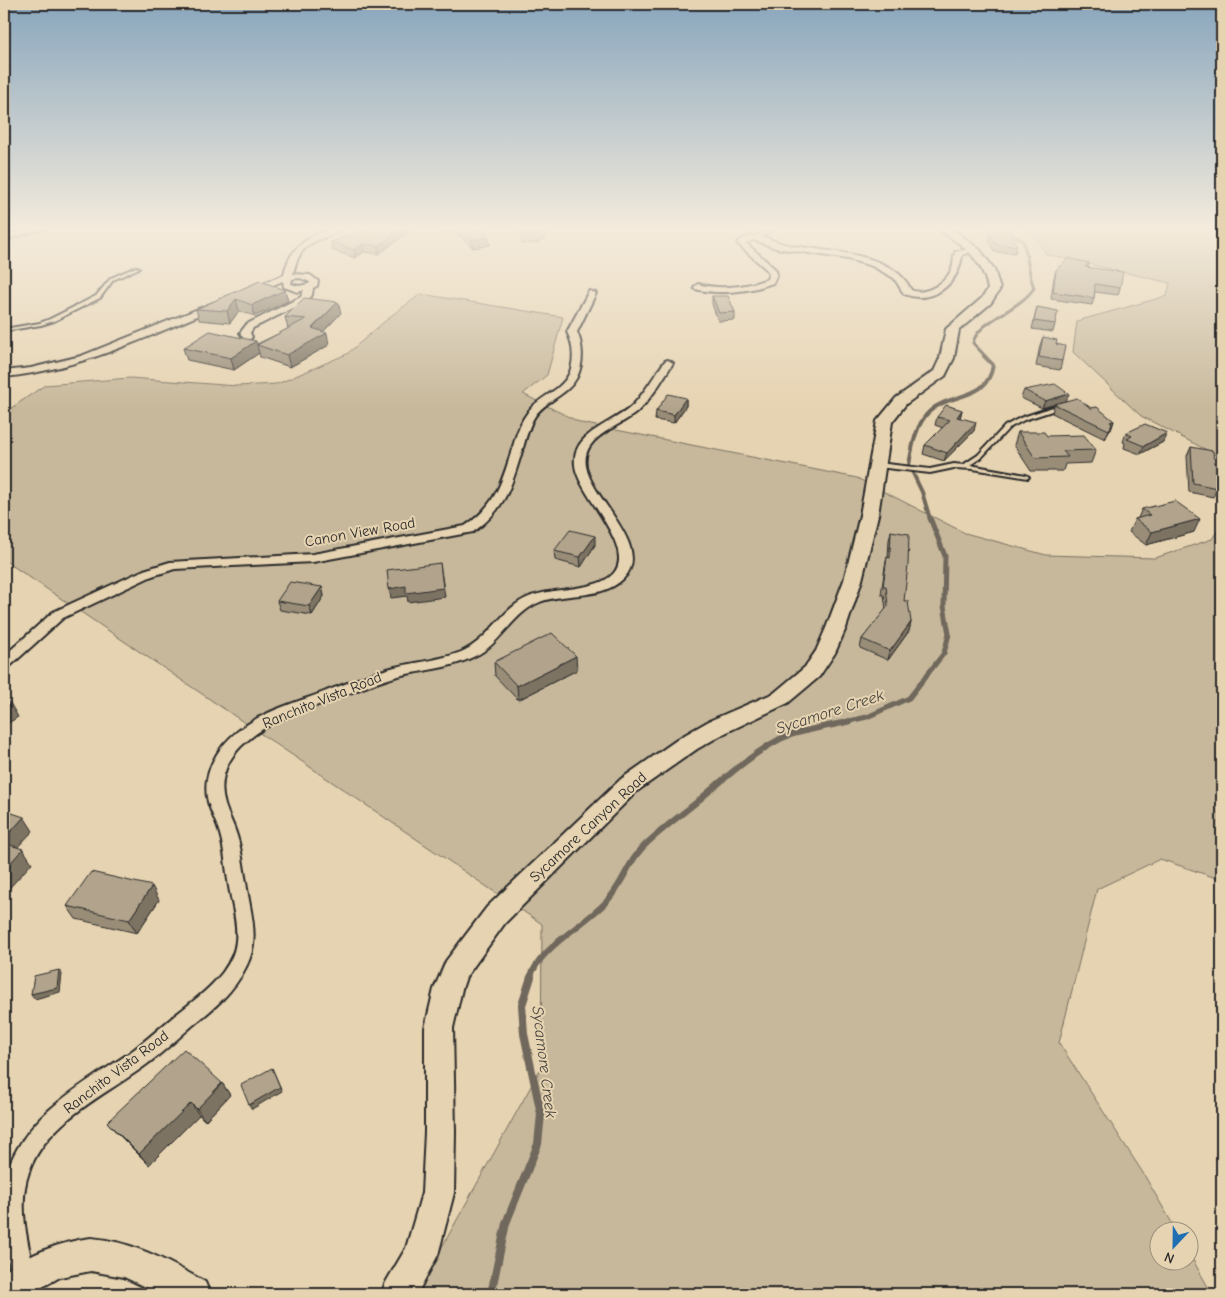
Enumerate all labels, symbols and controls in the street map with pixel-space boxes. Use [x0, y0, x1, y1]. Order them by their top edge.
street label: Canon View Road [303, 513, 417, 551]
street label: Ranchito Vista Road [260, 668, 384, 732]
water label: Sycamore Creek [774, 686, 886, 738]
street label: Sycamore Canyon Road [526, 768, 650, 886]
water label: Sycamore Creek [528, 1005, 560, 1119]
street label: Ranchito Vista Road [60, 1027, 172, 1117]
north arrow [1148, 1220, 1198, 1270]
text: N [1162, 1248, 1177, 1267]

